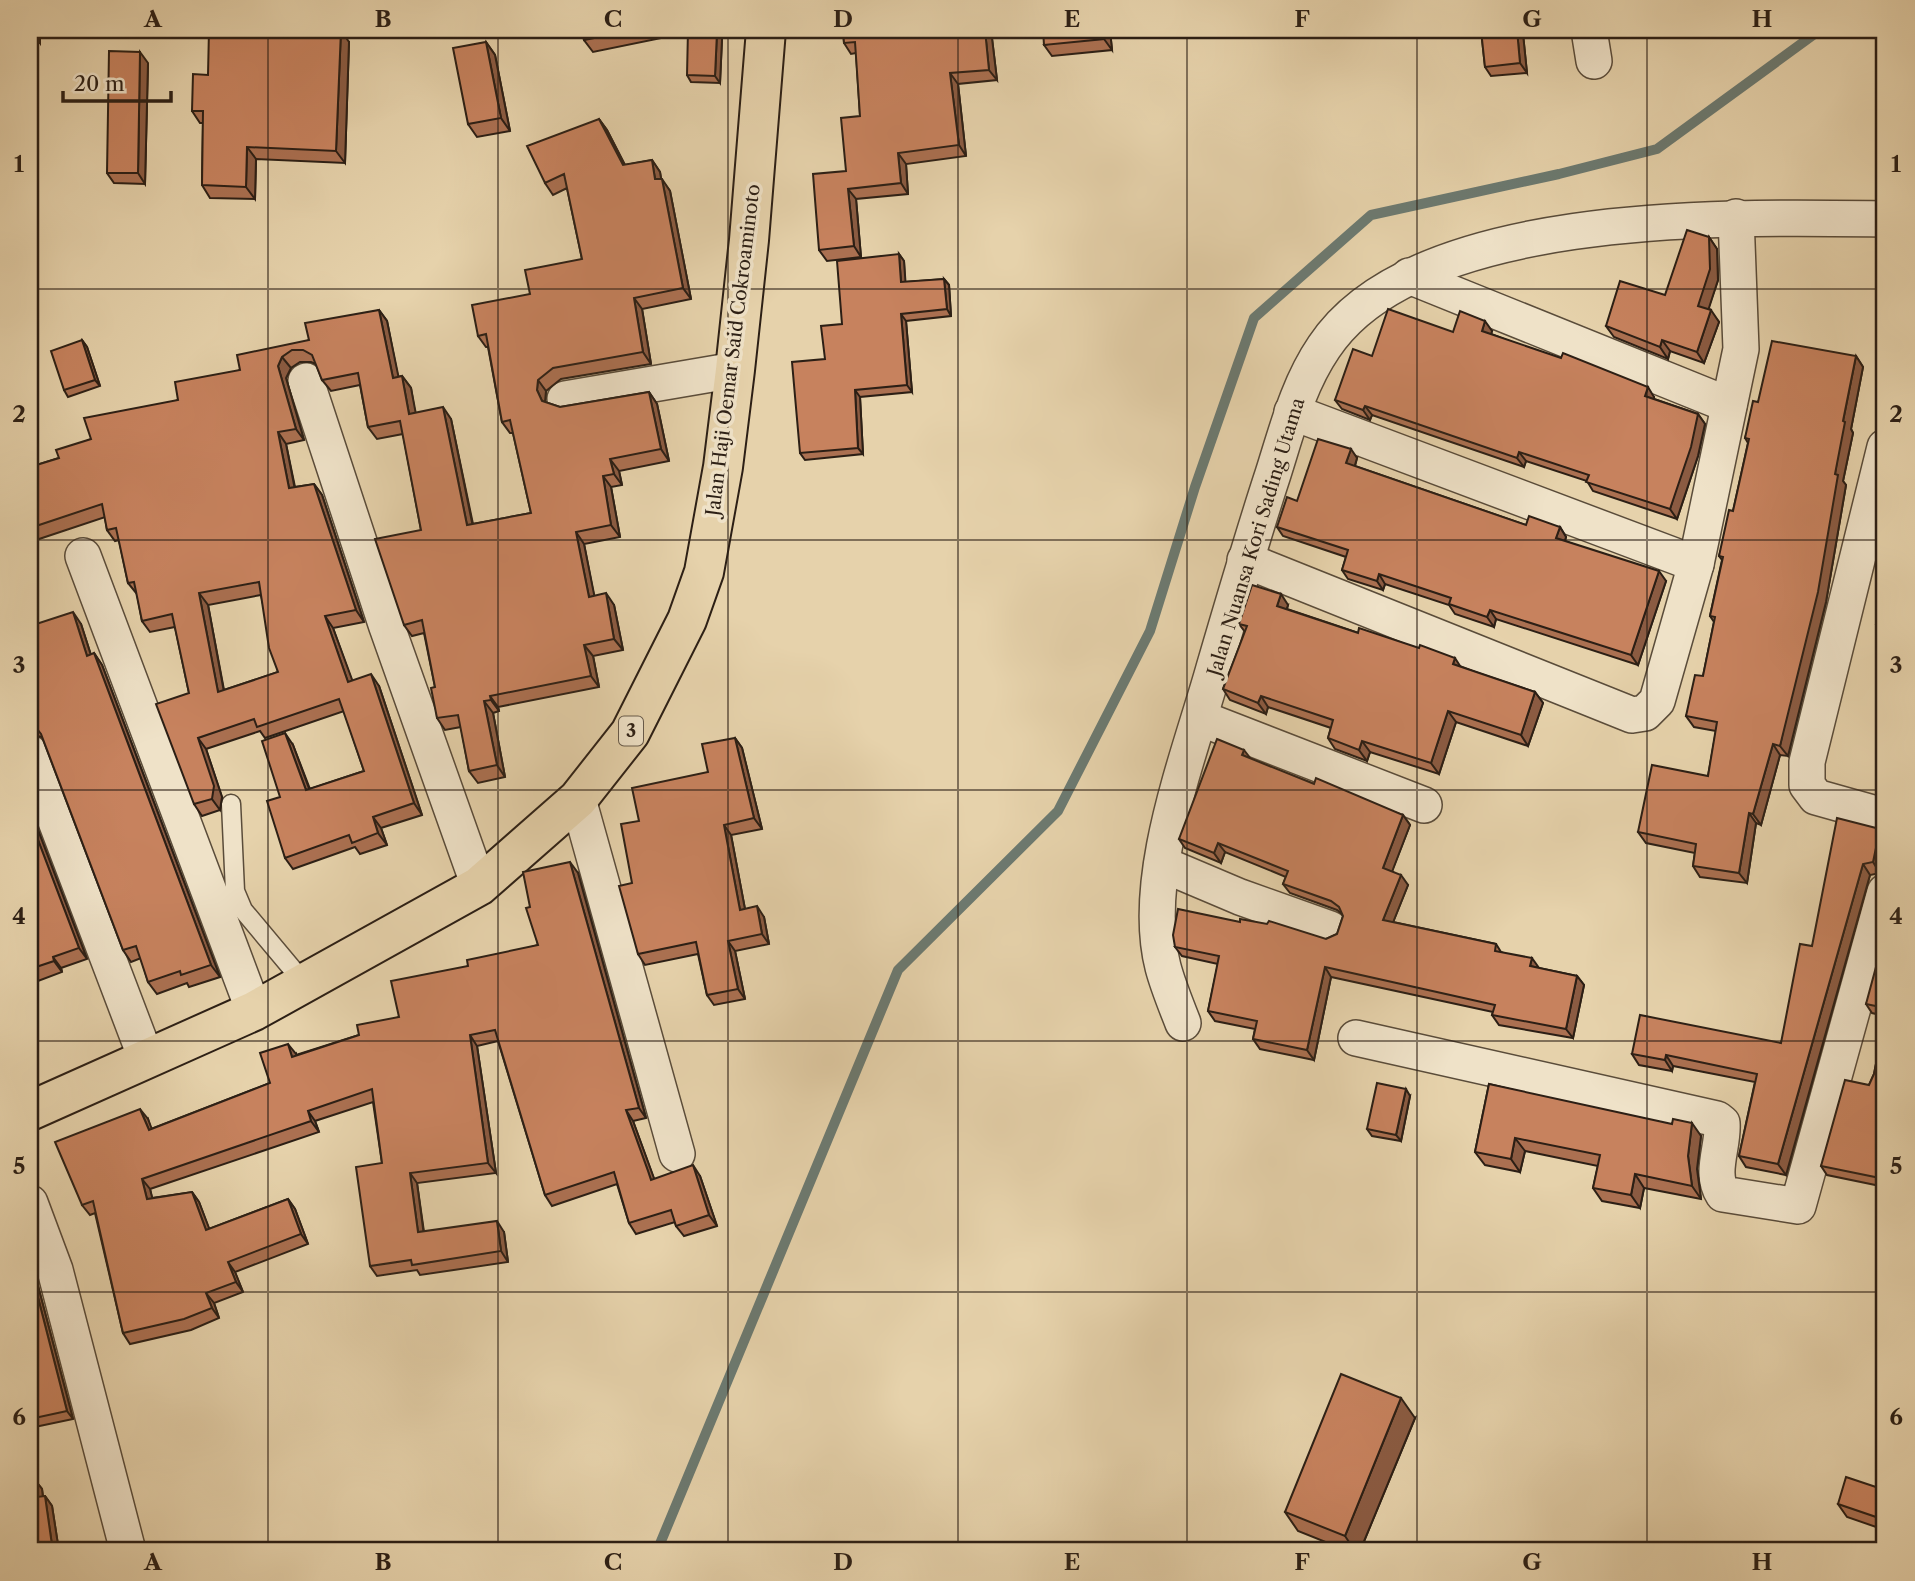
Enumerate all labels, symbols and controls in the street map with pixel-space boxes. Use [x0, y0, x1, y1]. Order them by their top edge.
text: A [143, 5, 163, 33]
text: B [374, 5, 392, 33]
text: C [604, 5, 622, 33]
text: D [833, 5, 853, 33]
text: E [1064, 5, 1080, 33]
text: F [1294, 5, 1310, 33]
text: G [1522, 5, 1542, 33]
text: H [1752, 5, 1773, 33]
scale bar [63, 60, 172, 104]
text: 20 m [74, 71, 125, 96]
text: 1 [14, 150, 25, 178]
text: 1 [1891, 150, 1902, 178]
street label: Jalan Haji Oemar Said Cokroaminoto [701, 183, 765, 520]
street label: Jalan Nuansa Kori Sading Utama [1202, 395, 1309, 682]
text: 2 [12, 400, 26, 428]
text: 2 [1889, 400, 1903, 428]
text: 3 [13, 651, 26, 679]
text: 3 [1890, 651, 1903, 679]
road number: 3 [619, 716, 643, 746]
text: 4 [12, 902, 26, 930]
text: 4 [1889, 902, 1903, 930]
text: 5 [13, 1152, 25, 1180]
text: 5 [1890, 1152, 1902, 1180]
text: 6 [12, 1403, 26, 1431]
text: 6 [1889, 1403, 1903, 1431]
text: A [143, 1548, 163, 1576]
text: B [374, 1548, 392, 1576]
text: C [604, 1548, 622, 1576]
text: D [833, 1548, 853, 1576]
text: E [1064, 1548, 1080, 1576]
text: F [1294, 1548, 1310, 1576]
text: G [1522, 1548, 1542, 1576]
text: H [1752, 1548, 1773, 1576]

